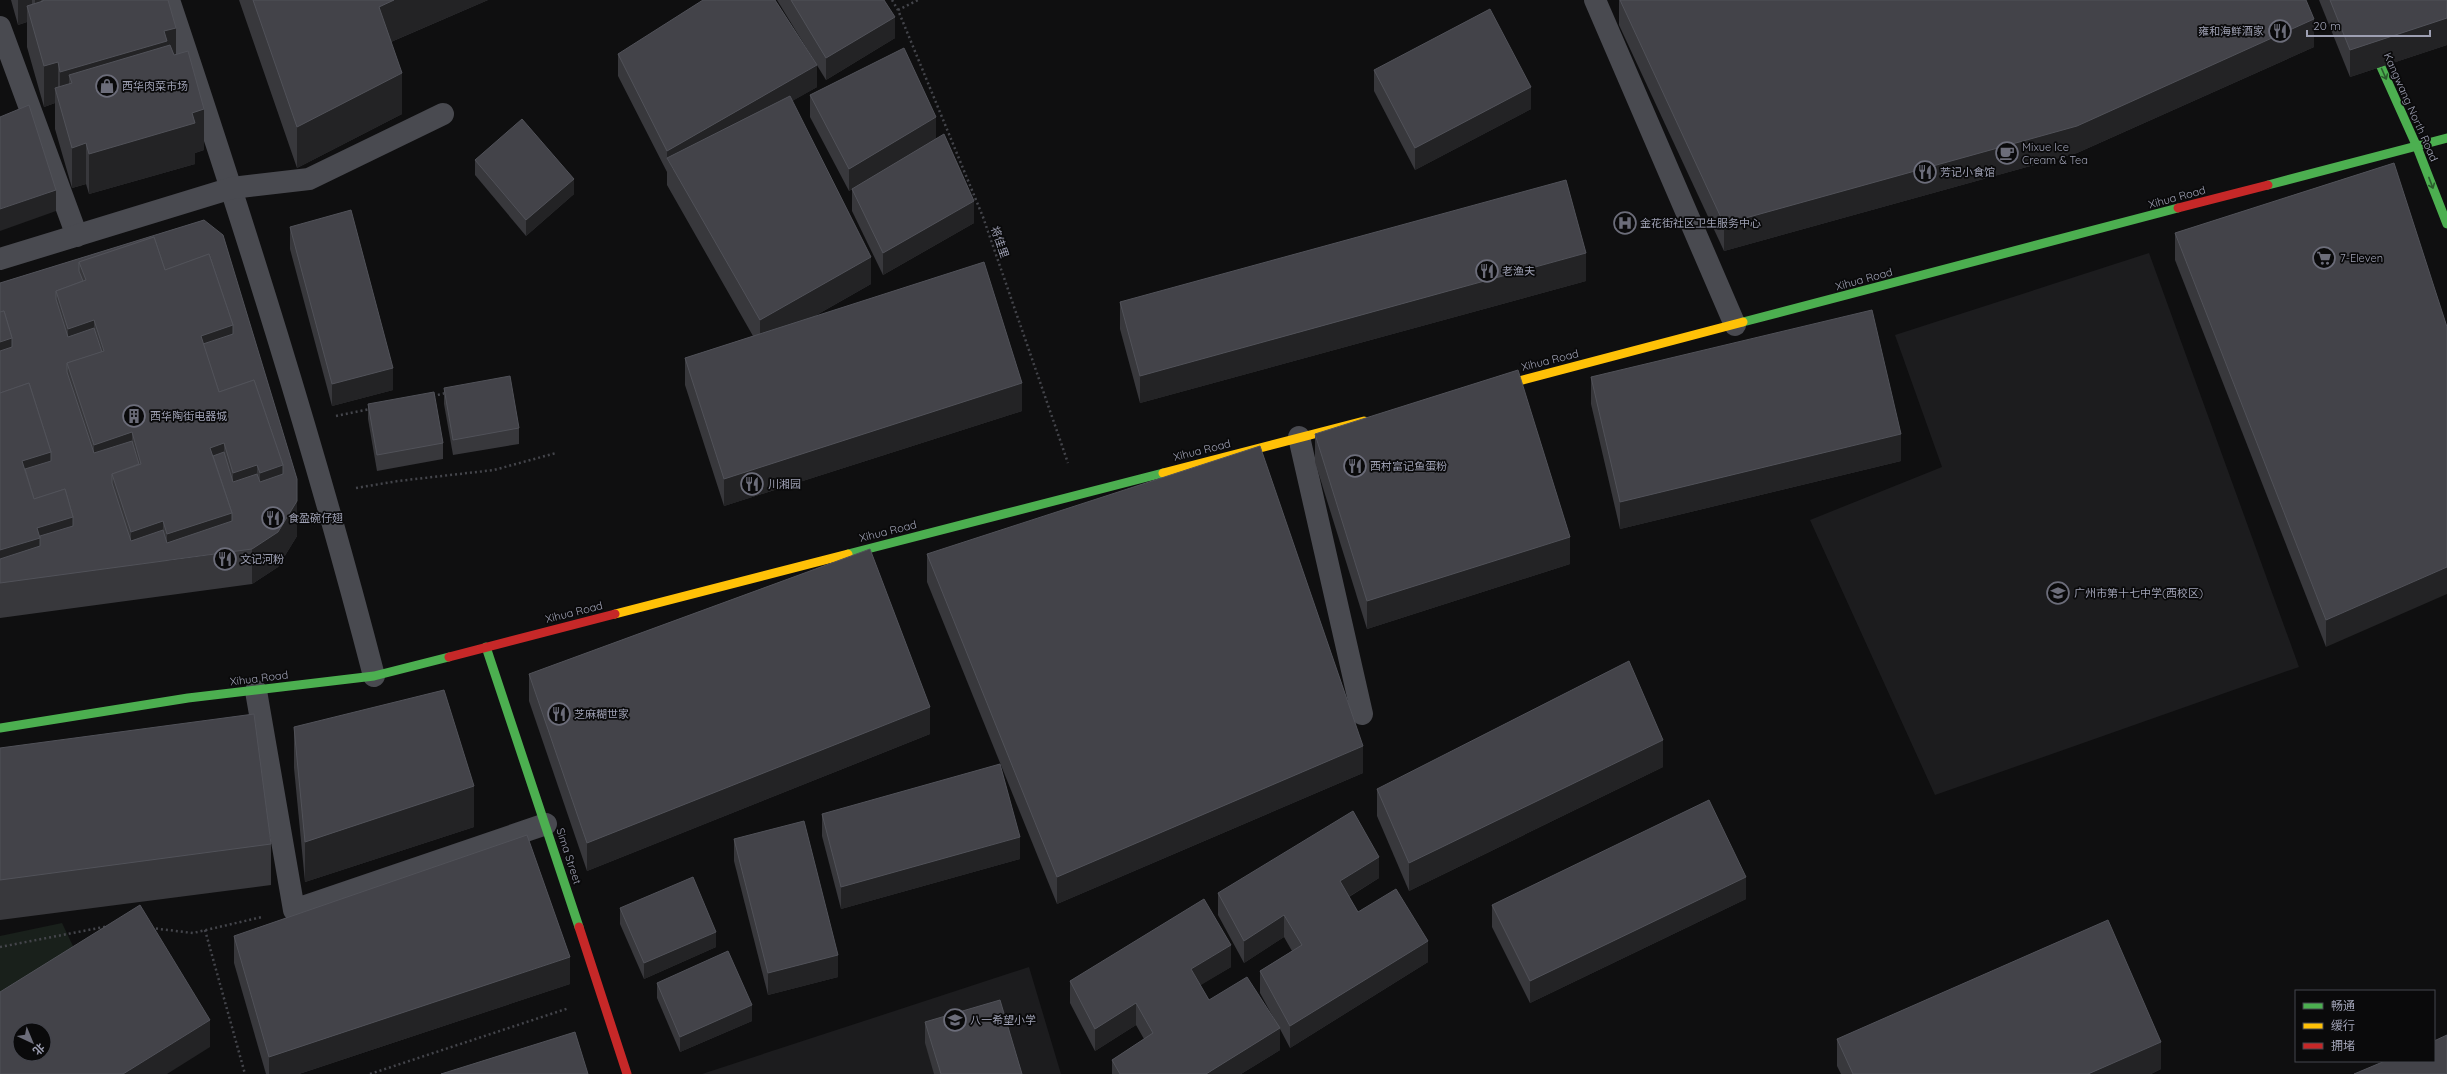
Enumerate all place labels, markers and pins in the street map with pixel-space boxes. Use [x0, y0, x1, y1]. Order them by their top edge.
restaurant icon: 雍和海鲜酒家 [2267, 18, 2293, 44]
place label: 雍和海鲜酒家 [2198, 24, 2264, 38]
shop icon: 西华肉菜市场 [94, 73, 120, 99]
place label: 西华肉菜市场 [122, 79, 188, 93]
cafe icon: Mixue Ice Cream & Tea [1994, 140, 2020, 166]
place label: Mixue Ice Cream & Tea [2022, 140, 2088, 167]
restaurant icon: 芳记小食馆 [1912, 159, 1938, 185]
place label: 芳记小食馆 [1940, 165, 1995, 179]
hospital icon: 金花街社区卫生服务中心 [1612, 210, 1638, 236]
place label: 金花街社区卫生服务中心 [1640, 216, 1761, 230]
supermarket icon: 7-Eleven [2311, 245, 2337, 271]
place label: 7-Eleven [2340, 251, 2383, 265]
restaurant icon: 老渔夫 [1474, 258, 1500, 284]
place label: 老渔夫 [1502, 264, 1535, 278]
building icon: 西华陶街电器城 [121, 403, 147, 429]
place label: 西华陶街电器城 [150, 409, 227, 423]
restaurant icon: 西村富记鱼蛋粉 [1342, 453, 1368, 479]
place label: 西村富记鱼蛋粉 [1370, 459, 1447, 473]
restaurant icon: 川湘园 [739, 471, 765, 497]
place label: 川湘园 [768, 477, 801, 491]
restaurant icon: 食盈碗仔翅 [260, 505, 286, 531]
place label: 食盈碗仔翅 [288, 511, 343, 525]
restaurant icon: 文记河粉 [212, 546, 238, 572]
place label: 文记河粉 [240, 552, 284, 566]
school or university icon: 广州市第十七中学(西校区) [2045, 580, 2071, 606]
place label: 广州市第十七中学(西校区) [2074, 586, 2203, 600]
restaurant icon: 芝麻糊世家 [546, 701, 572, 727]
place label: 芝麻糊世家 [574, 707, 629, 721]
school or university icon: 八一希望小学 [942, 1007, 968, 1033]
place label: 八一希望小学 [970, 1013, 1036, 1027]

